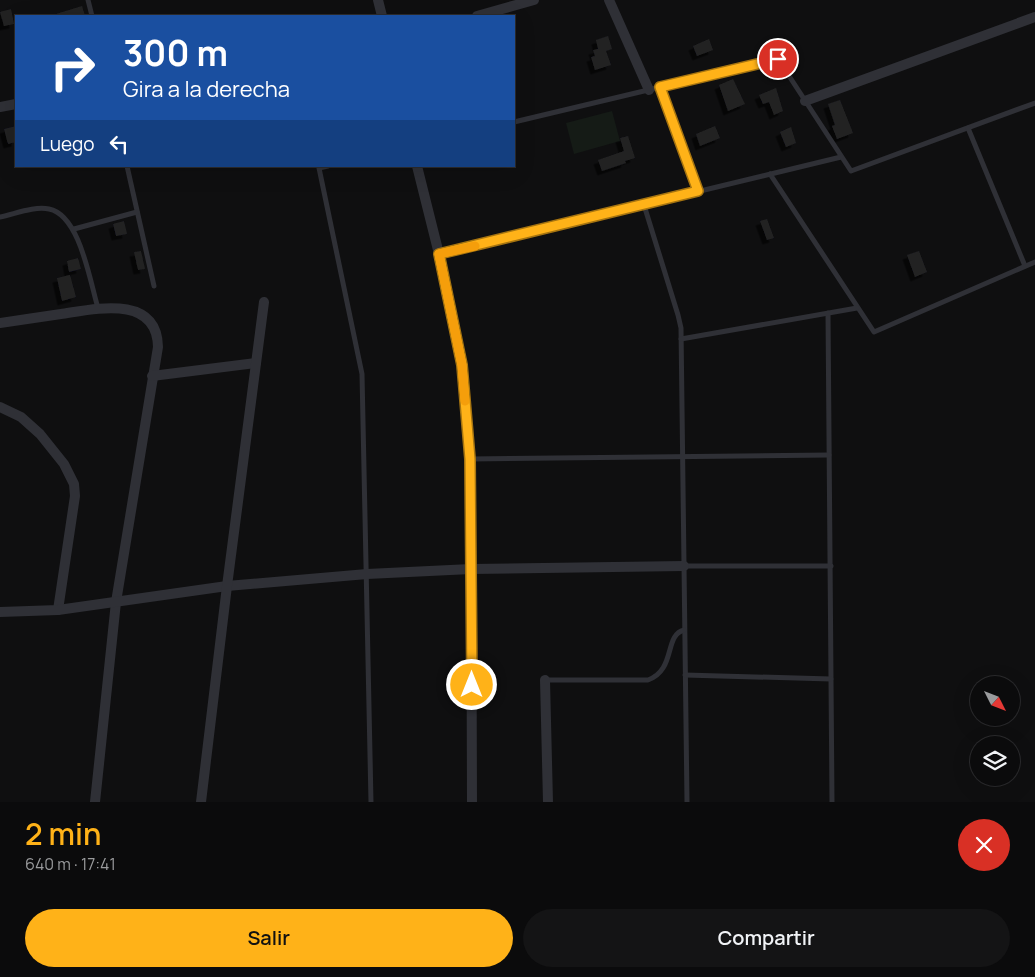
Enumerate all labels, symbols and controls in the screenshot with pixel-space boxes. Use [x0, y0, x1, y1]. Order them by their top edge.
text: 300 m [123, 29, 228, 77]
icon: right [40, 35, 105, 100]
pin [757, 38, 799, 80]
icon: arrive [764, 45, 792, 73]
text: Gira a la derecha [123, 74, 290, 104]
icon: left [105, 130, 133, 158]
text: Luego [40, 131, 95, 157]
position arrow [445, 658, 497, 710]
north arrow [970, 676, 1020, 726]
map controls [970, 676, 1020, 786]
button: layers [970, 736, 1020, 786]
text: 2 min [25, 813, 101, 854]
button: close [958, 819, 1010, 871]
text: 640 m · 17:41 [25, 853, 116, 875]
button: Salir [25, 909, 513, 967]
button: Compartir [523, 909, 1010, 967]

